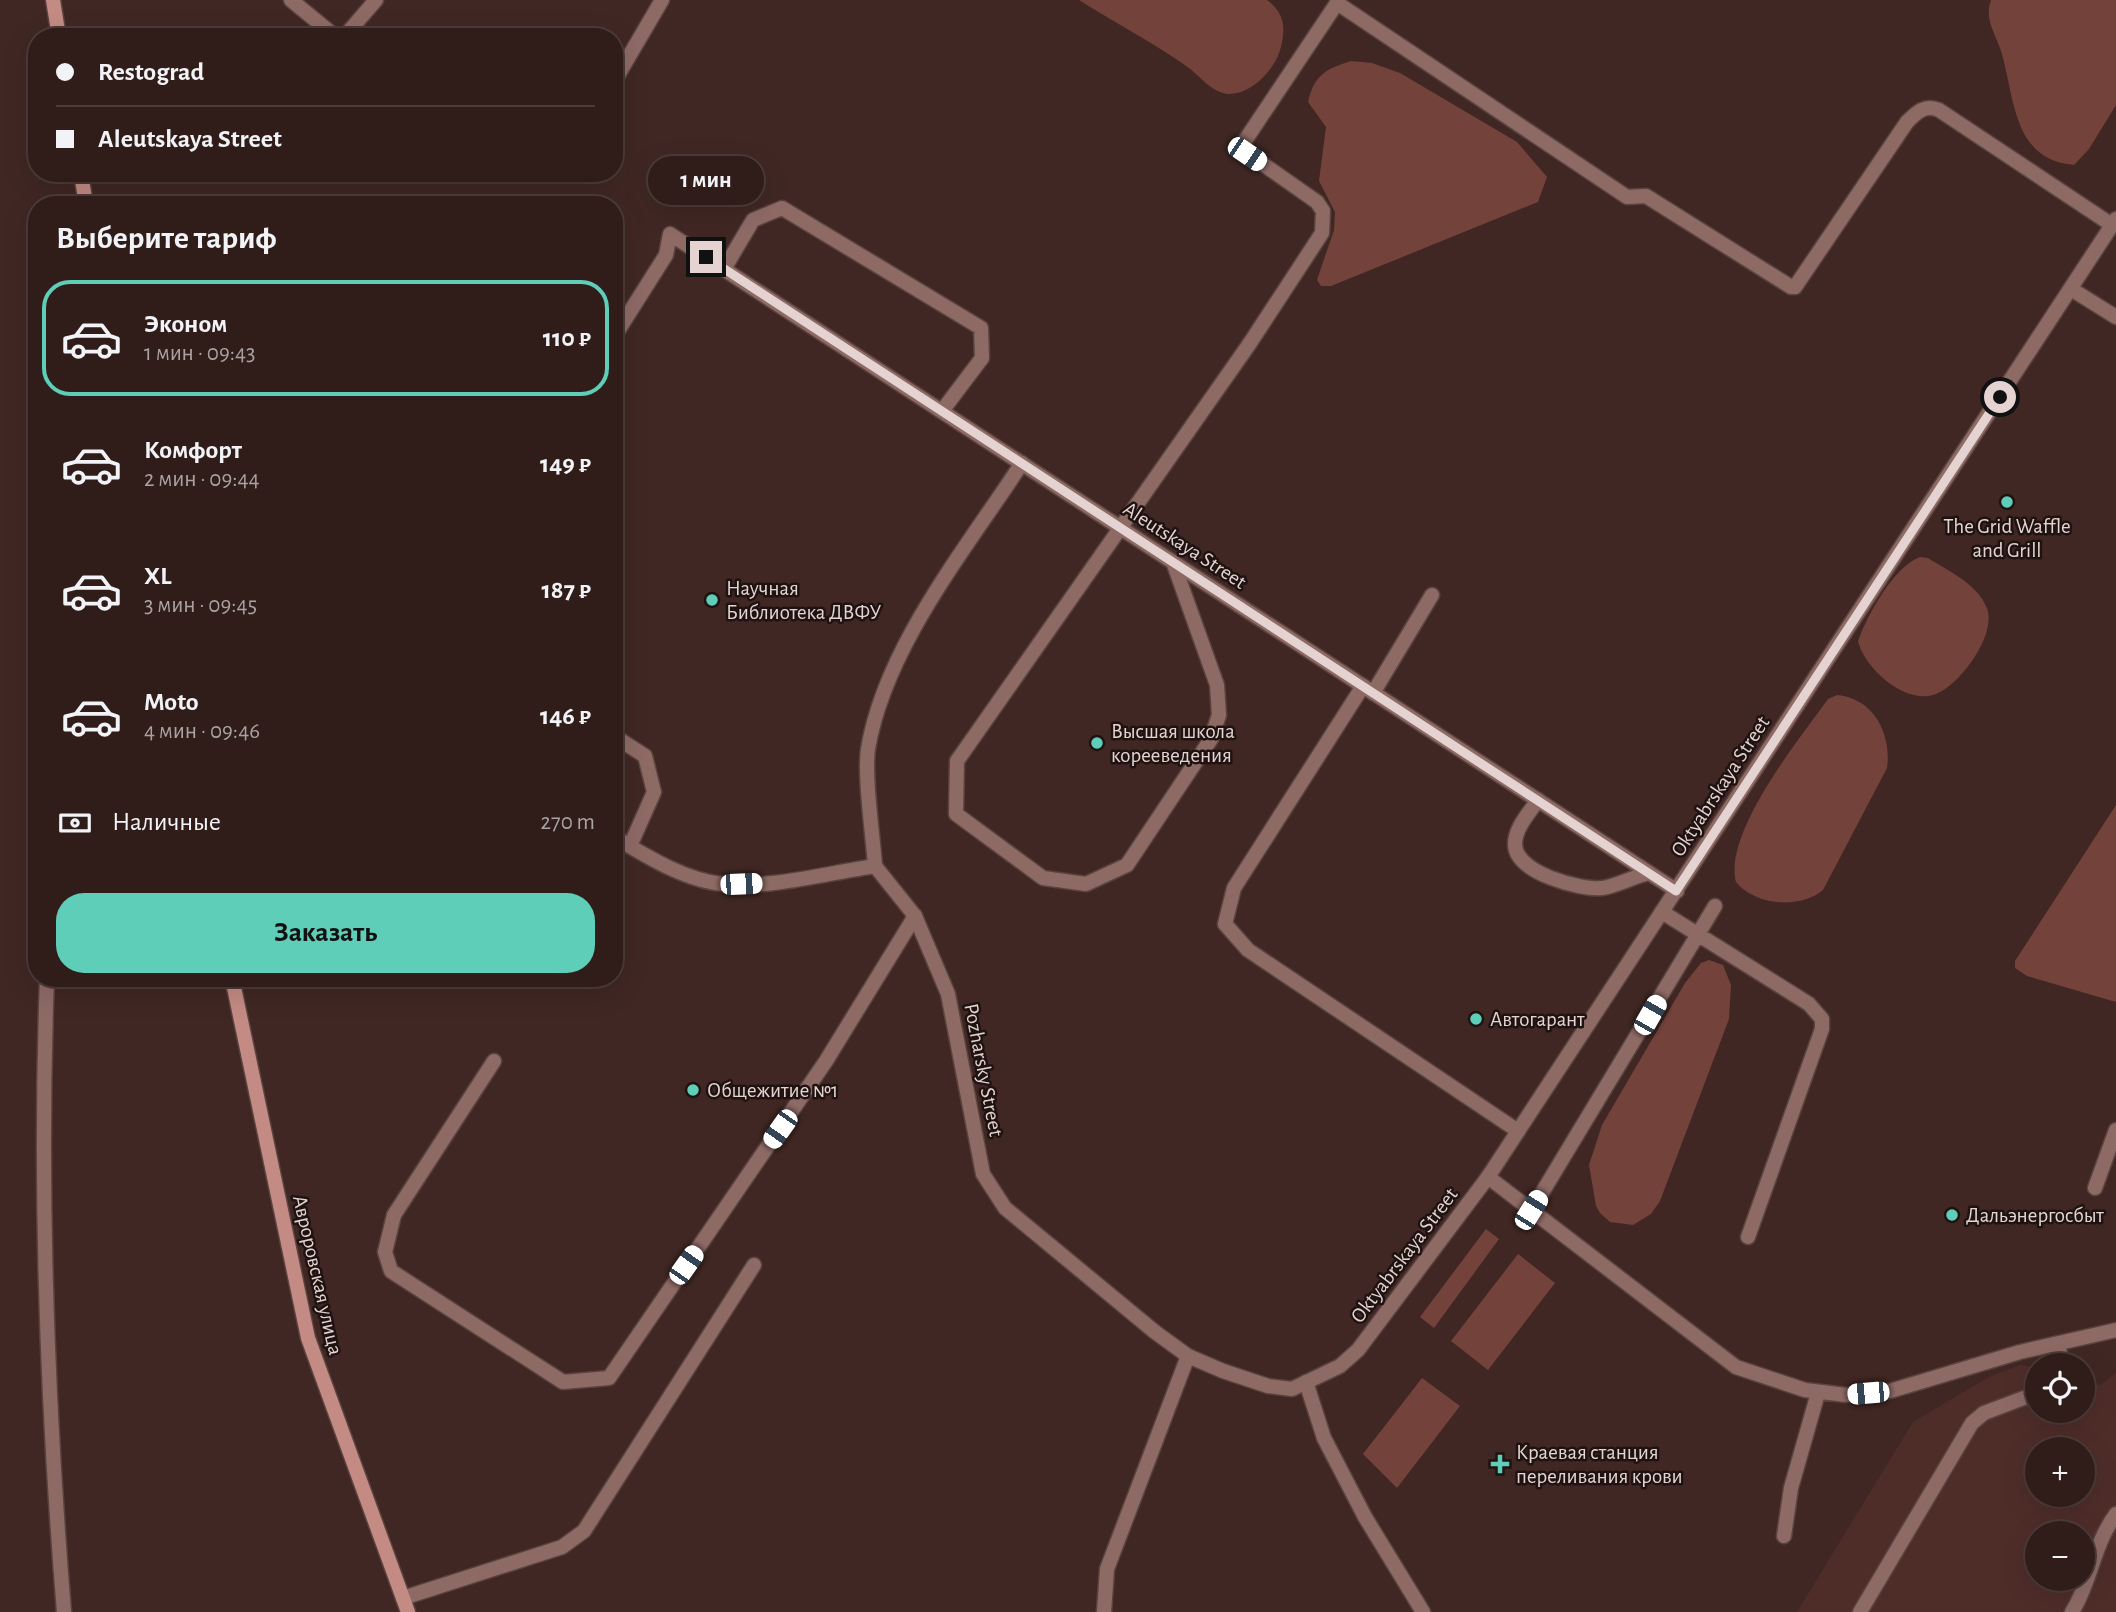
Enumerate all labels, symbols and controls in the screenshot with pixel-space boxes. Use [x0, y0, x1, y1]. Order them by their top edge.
text: Restograd [98, 59, 204, 85]
text: Aleutskaya Street [98, 126, 282, 152]
car [1224, 134, 1271, 174]
callout: 1 мин [648, 156, 764, 204]
text: 1 мин [680, 169, 732, 192]
text: Выберите тариф [56, 222, 277, 254]
route end [690, 241, 722, 273]
icon: car [60, 307, 123, 370]
text: Эконом [144, 311, 227, 337]
text: 110 ₽ [543, 325, 591, 351]
text: 1 мин · 09:43 [144, 342, 256, 365]
route start [1984, 381, 2016, 413]
icon: car [60, 433, 123, 496]
text: Комфорт [144, 437, 242, 463]
text: 149 ₽ [540, 451, 591, 477]
text: 2 мин · 09:44 [144, 468, 260, 491]
marker: The Grid Waffle and Grill [1999, 494, 2015, 510]
street label: Aleutskaya Street [1119, 498, 1250, 593]
place label: The Grid Waffle and Grill [1943, 516, 2071, 561]
icon: car [60, 559, 123, 622]
text: XL [144, 563, 171, 589]
text: 187 ₽ [541, 577, 591, 603]
place label: Научная Библиотека ДВФУ [726, 578, 881, 623]
marker: Научная Библиотека ДВФУ [704, 592, 720, 608]
text: 3 мин · 09:45 [144, 594, 257, 617]
icon: car [60, 685, 123, 748]
text: Moto [144, 689, 199, 715]
text: 146 ₽ [540, 703, 591, 729]
street label: Oktyabrskaya Street [1667, 712, 1774, 860]
text: 4 мин · 09:46 [144, 720, 260, 743]
place label: Высшая школа корееведения [1111, 721, 1235, 766]
marker: Высшая школа корееведения [1089, 735, 1105, 751]
icon: cash [56, 804, 94, 842]
text: Наличные [112, 809, 221, 835]
text: 270 m [541, 811, 595, 834]
car [720, 873, 763, 895]
button: Заказать [56, 893, 595, 973]
car [1631, 992, 1670, 1038]
street label: Pozharsky Street [960, 1002, 1007, 1139]
place label: Автогарант [1490, 1009, 1585, 1030]
marker: Автогарант [1468, 1011, 1484, 1027]
place label: Общежитие №1 [707, 1080, 838, 1101]
marker: Общежитие №1 [685, 1082, 701, 1098]
car [760, 1106, 801, 1152]
street label: Oktyabrskaya Street [1347, 1184, 1462, 1327]
car [1511, 1187, 1552, 1233]
street label: Авроровская улица [289, 1193, 346, 1357]
place label: Дальэнергосбыт [1966, 1205, 2104, 1226]
marker: Дальэнергосбыт [1944, 1207, 1960, 1223]
car [666, 1242, 707, 1288]
map controls [2025, 1353, 2095, 1591]
button: locate [2025, 1353, 2095, 1423]
car [1847, 1381, 1890, 1405]
button: + [2025, 1437, 2095, 1507]
place label: Краевая станция переливания крови [1516, 1442, 1683, 1487]
marker: Краевая станция переливания крови [1490, 1454, 1510, 1474]
button: − [2025, 1521, 2095, 1591]

